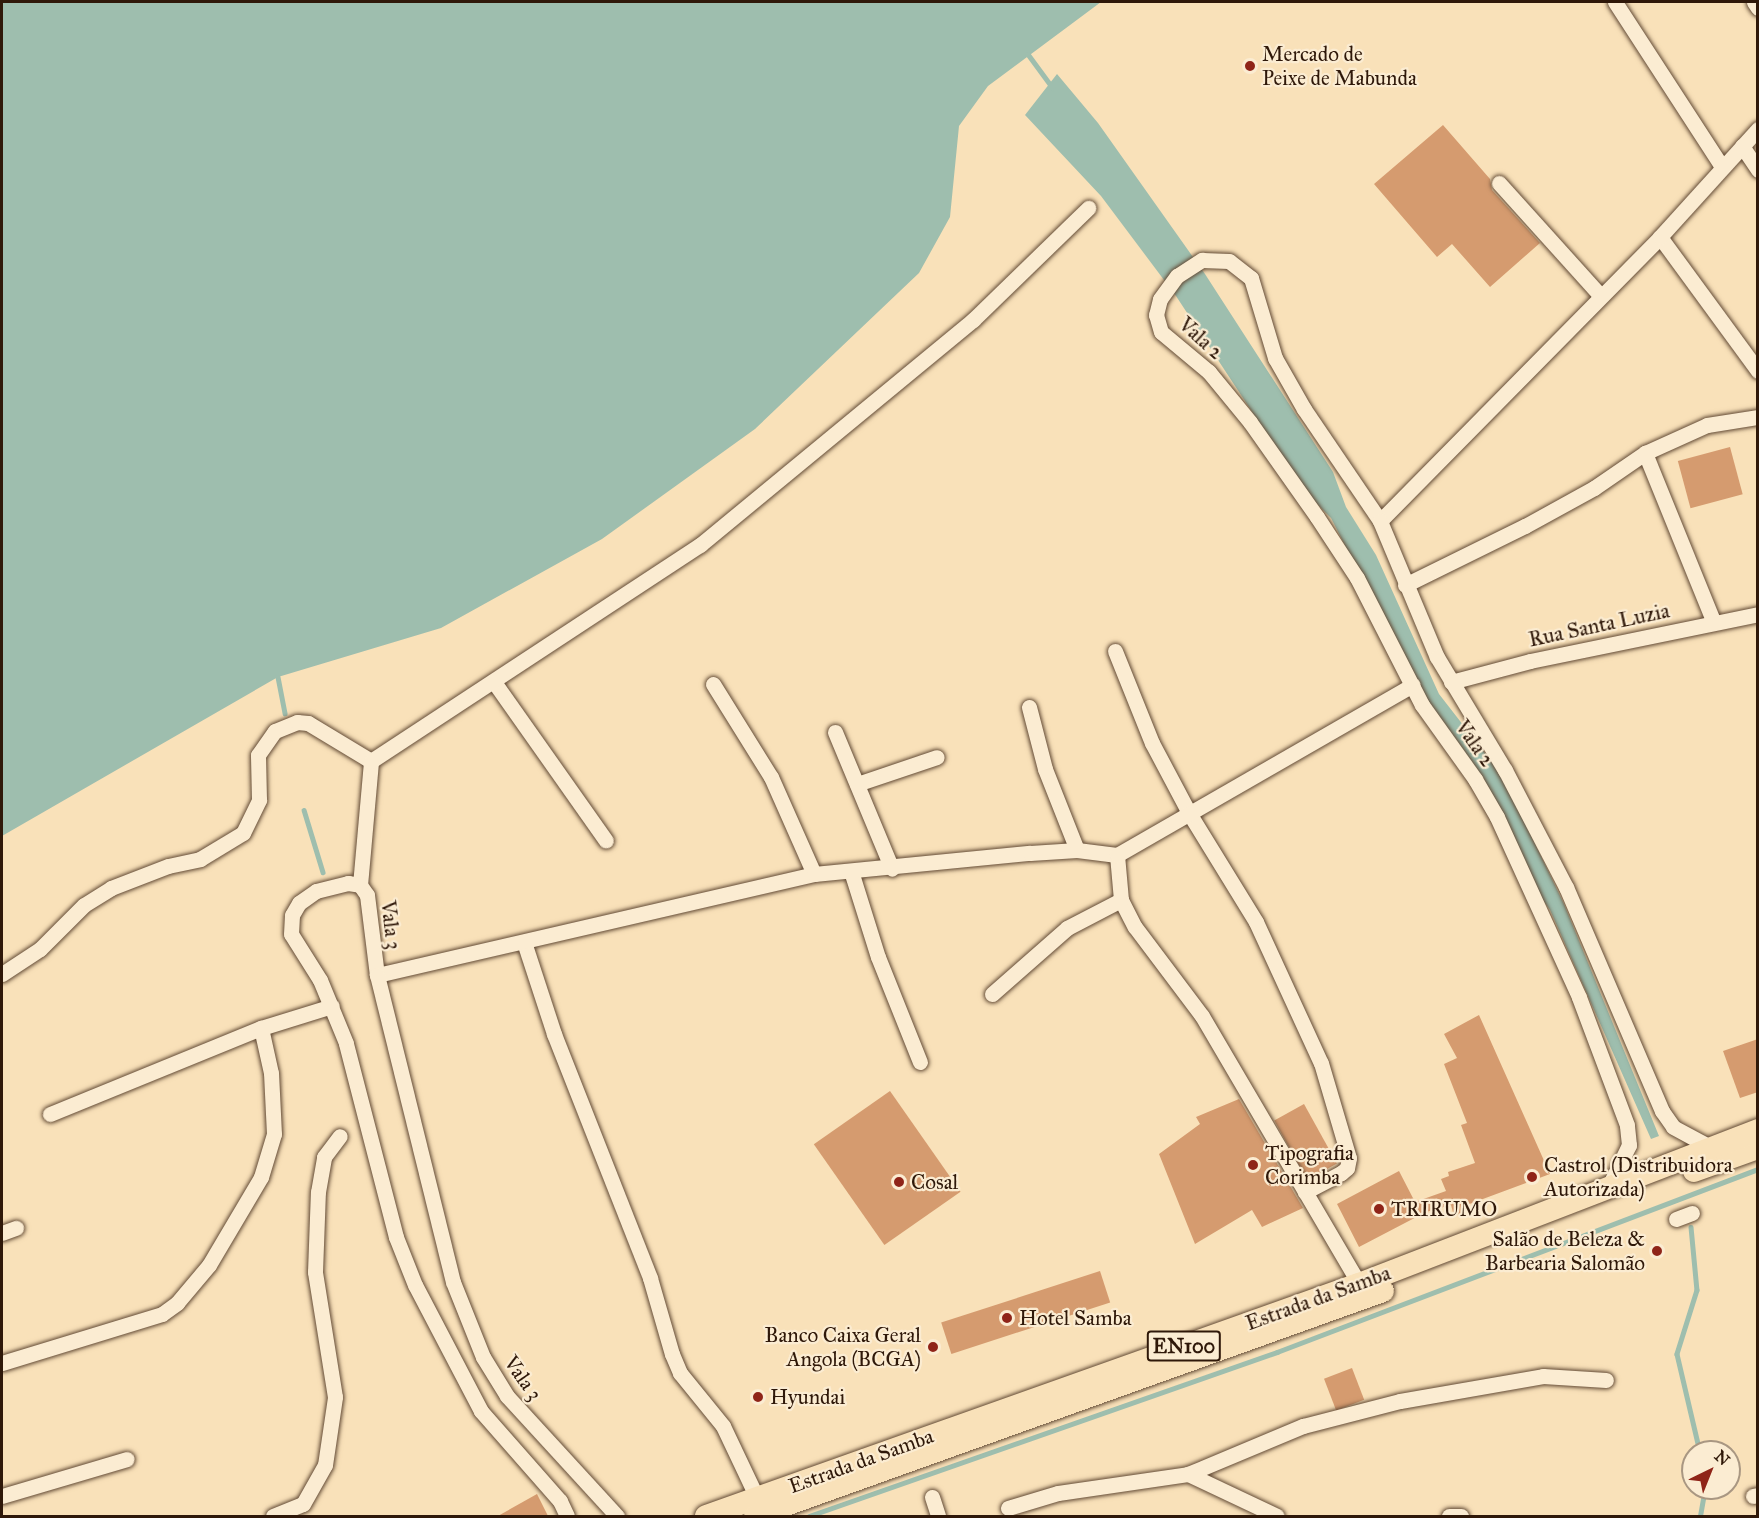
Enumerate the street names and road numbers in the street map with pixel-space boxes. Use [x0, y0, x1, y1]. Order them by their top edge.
street label: Vala 2 [1174, 311, 1228, 365]
street label: Rua Santa Luzia [1526, 598, 1672, 652]
street label: Vala 2 [1450, 715, 1500, 771]
street label: Vala 3 [375, 899, 407, 951]
street label: Estrada da Samba [1242, 1260, 1394, 1336]
road number: EN100 [1146, 1329, 1222, 1363]
street label: Vala 3 [499, 1351, 547, 1405]
street label: Estrada da Samba [785, 1423, 937, 1499]

